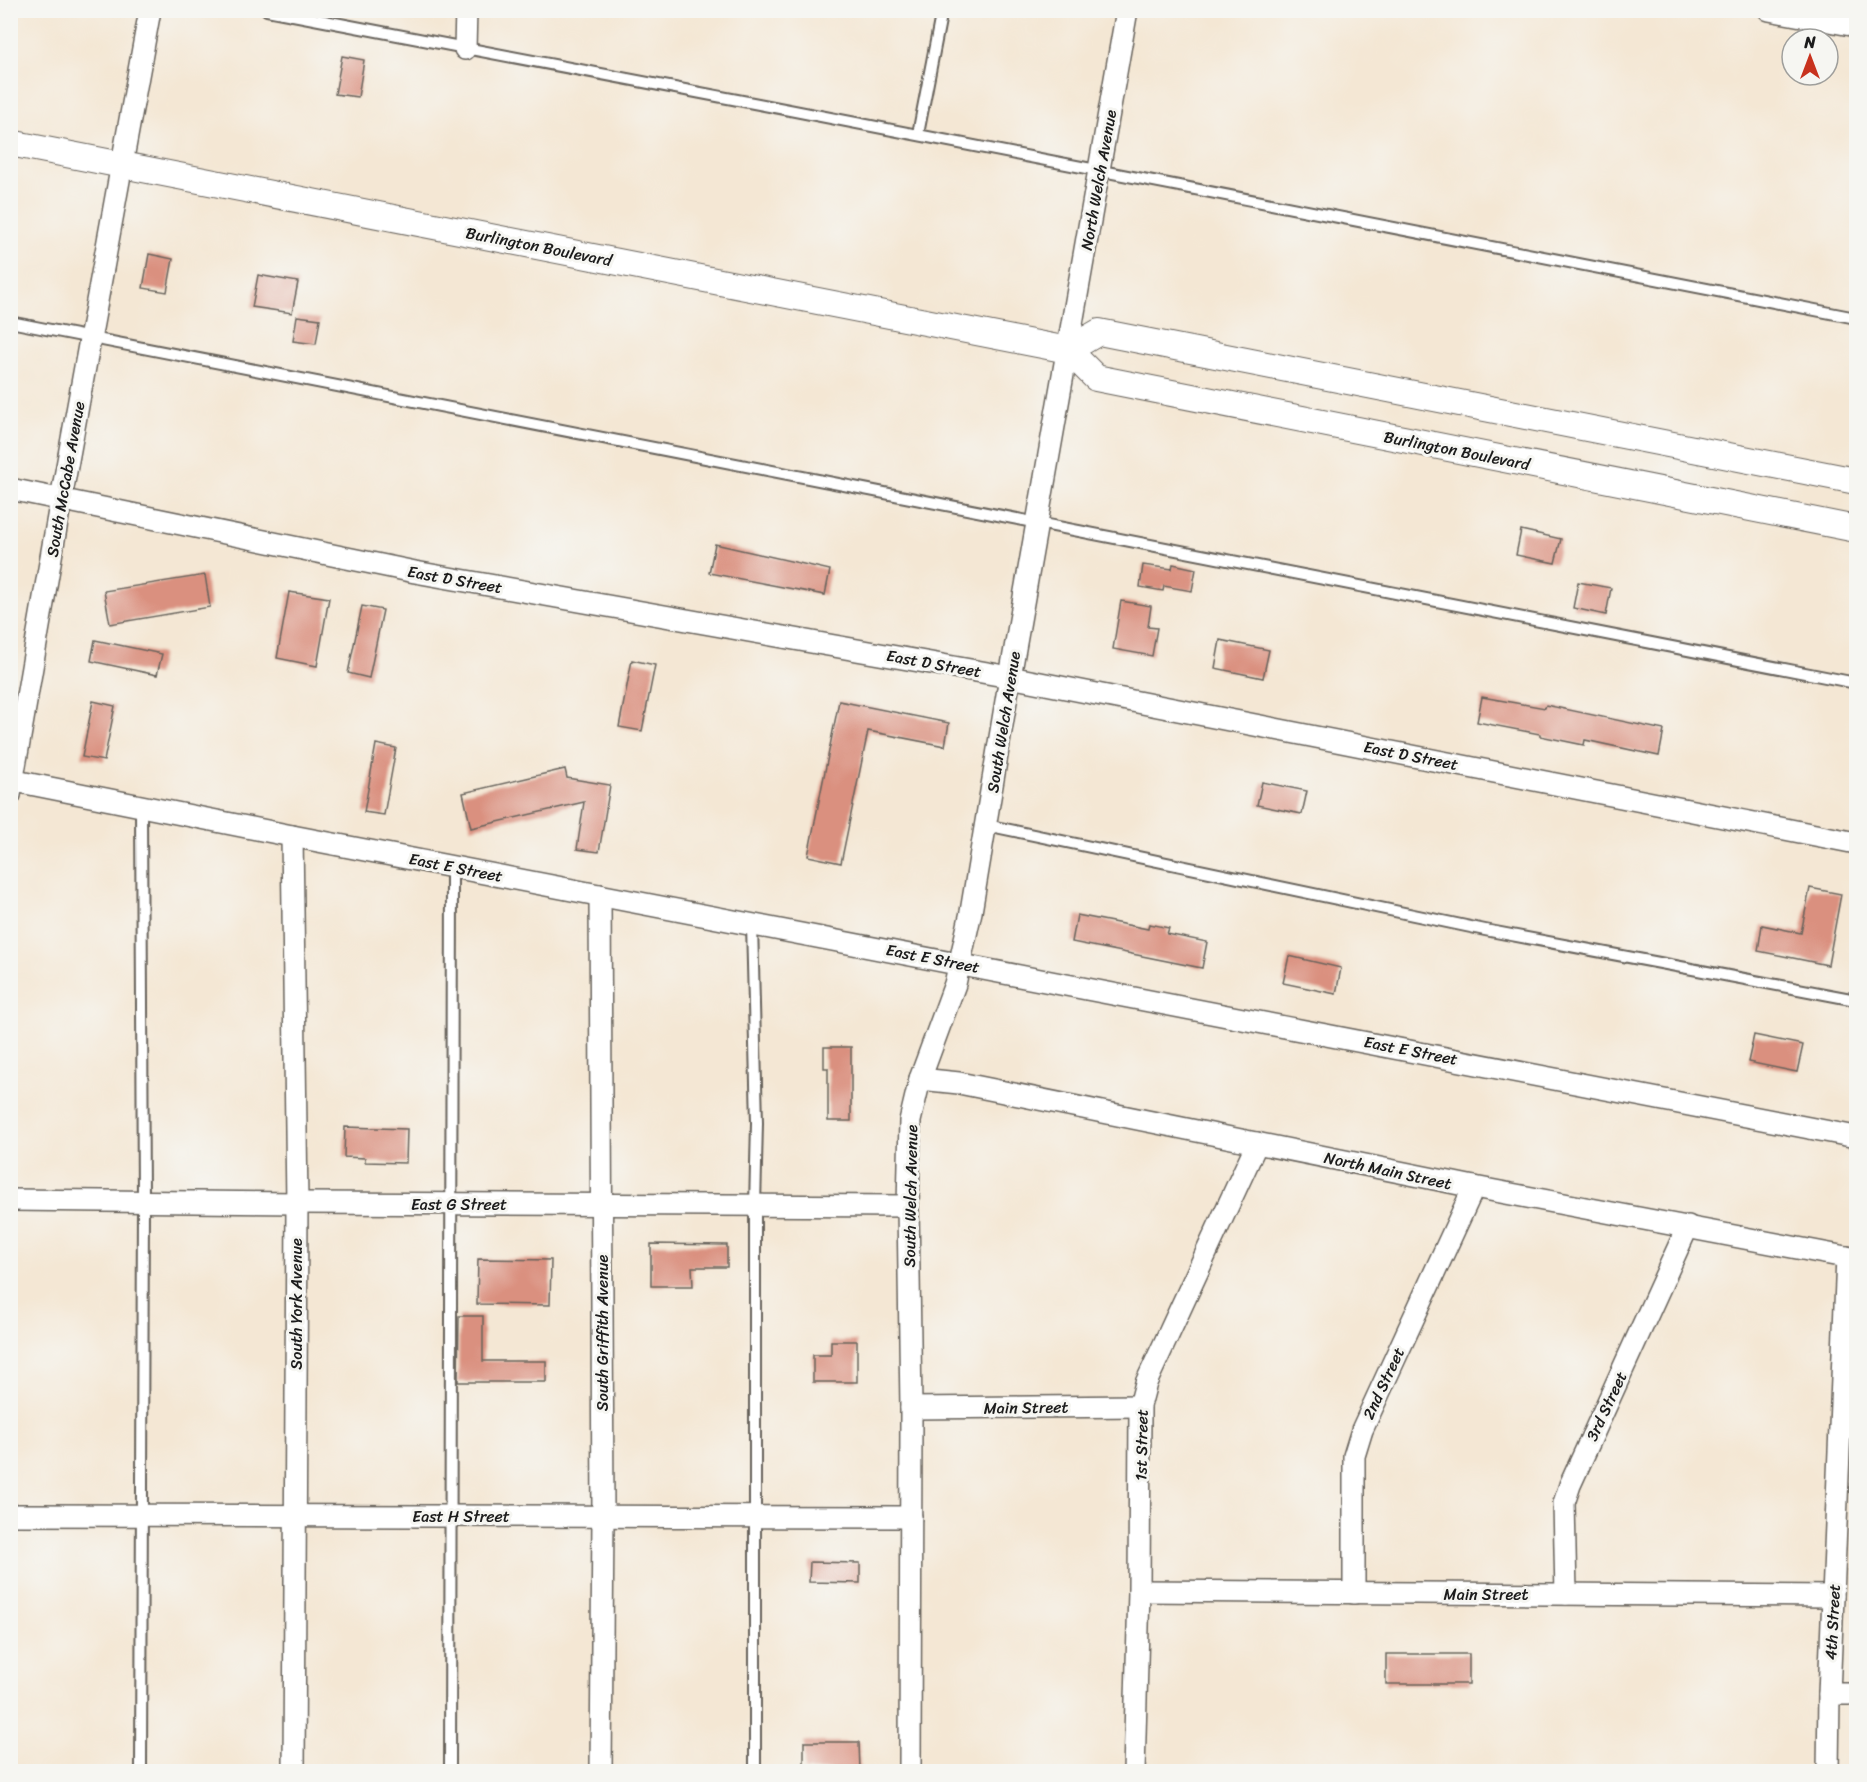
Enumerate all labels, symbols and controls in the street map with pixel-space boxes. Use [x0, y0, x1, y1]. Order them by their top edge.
north arrow [1780, 27, 1840, 87]
text: N [1803, 28, 1816, 57]
street label: North Welch Avenue [1072, 107, 1125, 253]
street label: Burlington Boulevard [463, 218, 616, 275]
street label: South McCabe Avenue [38, 399, 93, 559]
street label: Burlington Boulevard [1381, 422, 1534, 479]
street label: East D Street [405, 557, 505, 602]
street label: East D Street [884, 641, 984, 686]
street label: South Welch Avenue [978, 649, 1029, 795]
street label: East D Street [1361, 732, 1461, 779]
street label: East E Street [407, 844, 505, 891]
street label: East E Street [884, 935, 982, 982]
street label: East E Street [1362, 1027, 1460, 1074]
street label: South Welch Avenue [895, 1124, 926, 1268]
street label: North Main Street [1321, 1143, 1454, 1198]
street label: East G Street [411, 1190, 507, 1219]
street label: South York Avenue [282, 1238, 311, 1370]
street label: South Griffith Avenue [588, 1254, 617, 1411]
street label: 2nd Street [1354, 1342, 1413, 1424]
street label: 3rd Street [1578, 1366, 1635, 1446]
street label: Main Street [983, 1392, 1069, 1423]
street label: 1st Street [1126, 1409, 1157, 1481]
street label: East H Street [412, 1502, 510, 1531]
street label: Main Street [1444, 1580, 1528, 1609]
street label: 4th Street [1816, 1583, 1849, 1661]

